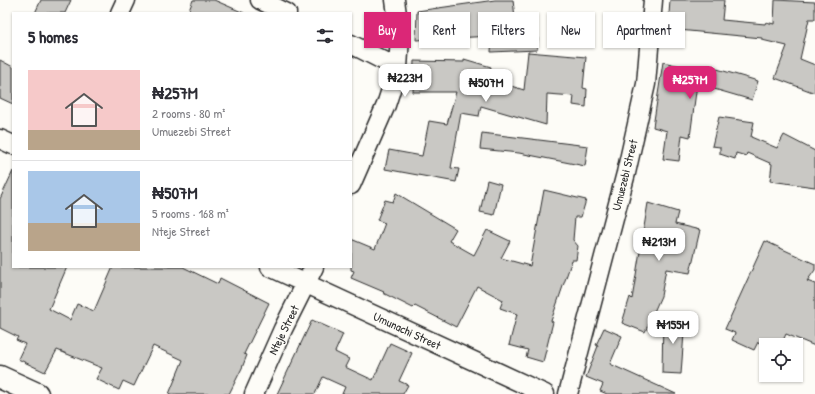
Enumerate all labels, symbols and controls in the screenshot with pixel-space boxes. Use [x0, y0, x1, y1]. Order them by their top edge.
chip: Buy [364, 12, 411, 48]
chip: Rent [419, 12, 470, 48]
chip: Filters [478, 12, 539, 48]
chip: New [547, 12, 595, 48]
chip: Apartment [603, 12, 685, 48]
text: 5 homes [28, 25, 78, 48]
icon: filters [314, 25, 336, 47]
pin: ₦223M [377, 64, 433, 98]
pin: ₦257M [662, 66, 718, 100]
text: ₦223M [387, 68, 423, 86]
pin: ₦507M [458, 69, 514, 103]
text: ₦257M [672, 70, 708, 88]
text: ₦507M [469, 73, 503, 91]
text: ₦257M [152, 81, 198, 104]
icon: home [60, 86, 108, 134]
text: 2 rooms · 80 m² [152, 104, 225, 122]
text: Umuezebi Street [152, 122, 231, 140]
street label: Umuezebi Street [607, 137, 642, 212]
text: ₦507M [152, 181, 198, 204]
icon: home [60, 187, 108, 235]
text: 5 rooms · 168 m² [152, 204, 229, 222]
text: Nteje Street [152, 222, 210, 240]
pin: ₦213M [631, 228, 687, 262]
text: ₦213M [642, 232, 676, 250]
street label: Nteje Street [264, 301, 303, 358]
street label: Umunachi Street [371, 307, 445, 354]
pin: ₦155M [645, 311, 701, 345]
text: ₦155M [657, 315, 689, 333]
map controls [759, 338, 803, 382]
button: locate [759, 338, 803, 382]

